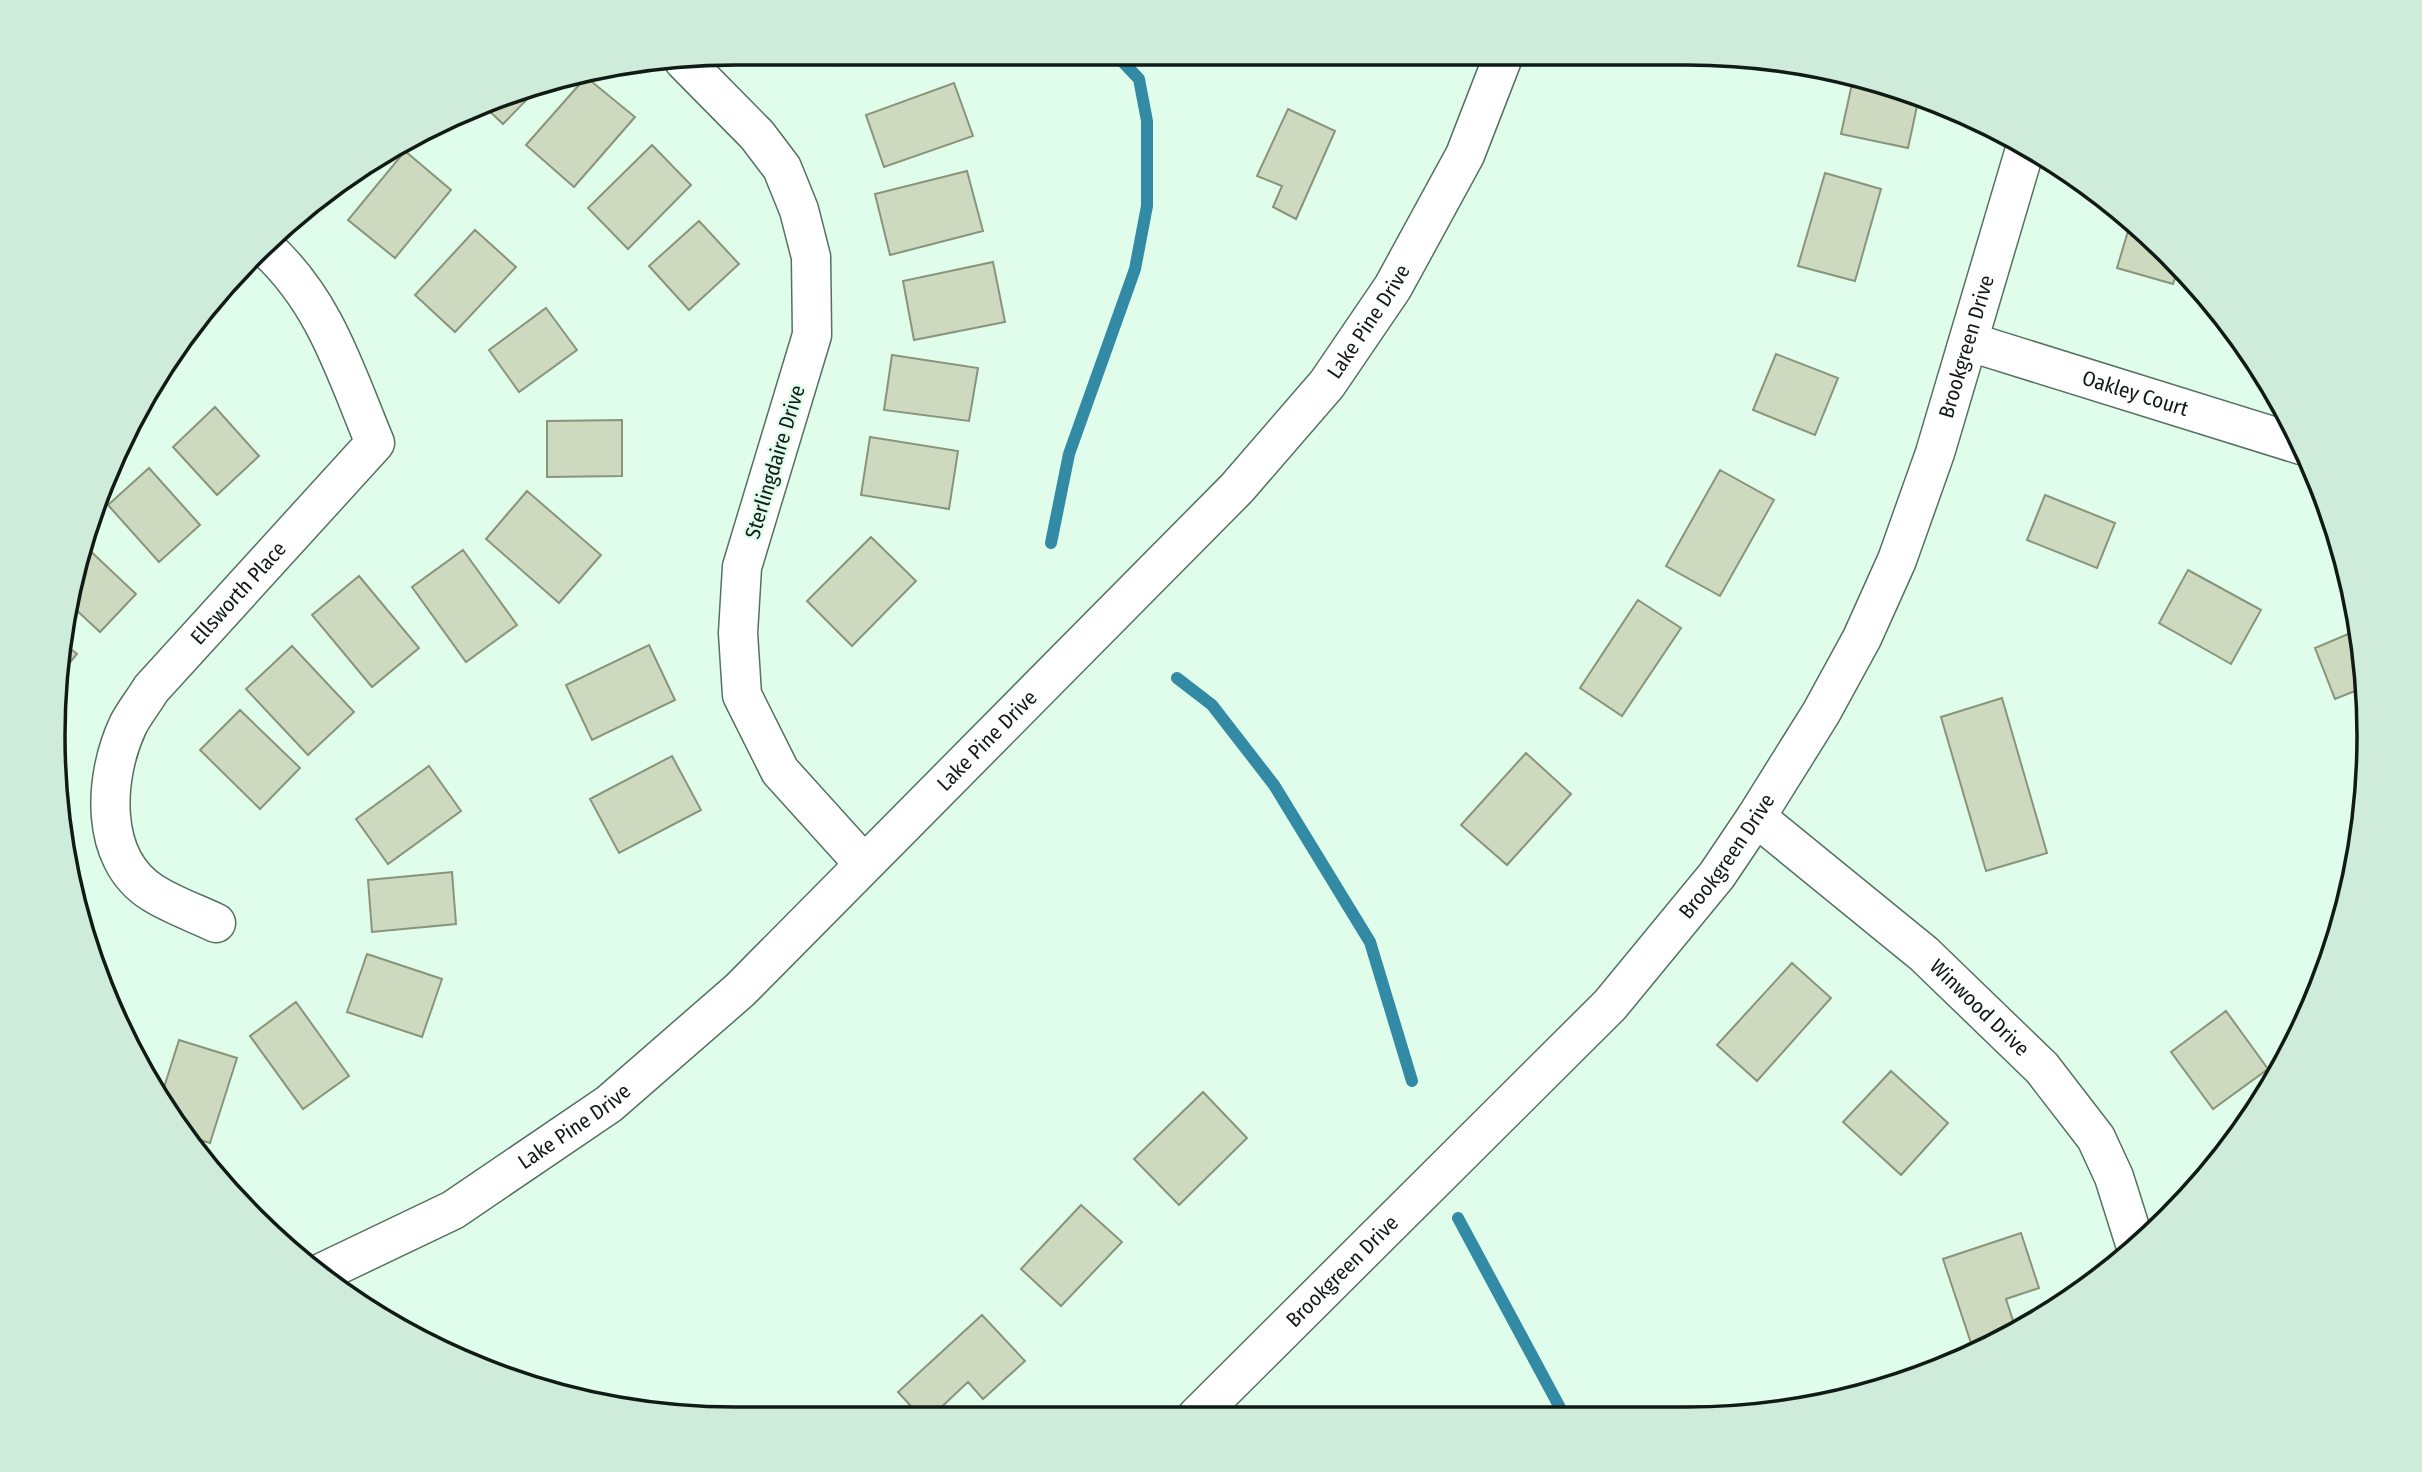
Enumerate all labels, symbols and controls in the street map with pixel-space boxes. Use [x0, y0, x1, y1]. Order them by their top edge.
street label: Lake Pine Drive [1321, 260, 1416, 384]
street label: Brookgreen Drive [1933, 272, 2000, 421]
street label: Oakley Court [2079, 365, 2192, 422]
street label: Sterlingdaire Drive [739, 382, 811, 542]
street label: Ellsworth Place [185, 536, 292, 650]
street label: Lake Pine Drive [931, 685, 1042, 796]
street label: Brookgreen Drive [1673, 789, 1780, 924]
street label: Winwood Drive [1924, 954, 2035, 1062]
street label: Lake Pine Drive [513, 1078, 636, 1175]
street label: Brookgreen Drive [1281, 1210, 1404, 1333]

